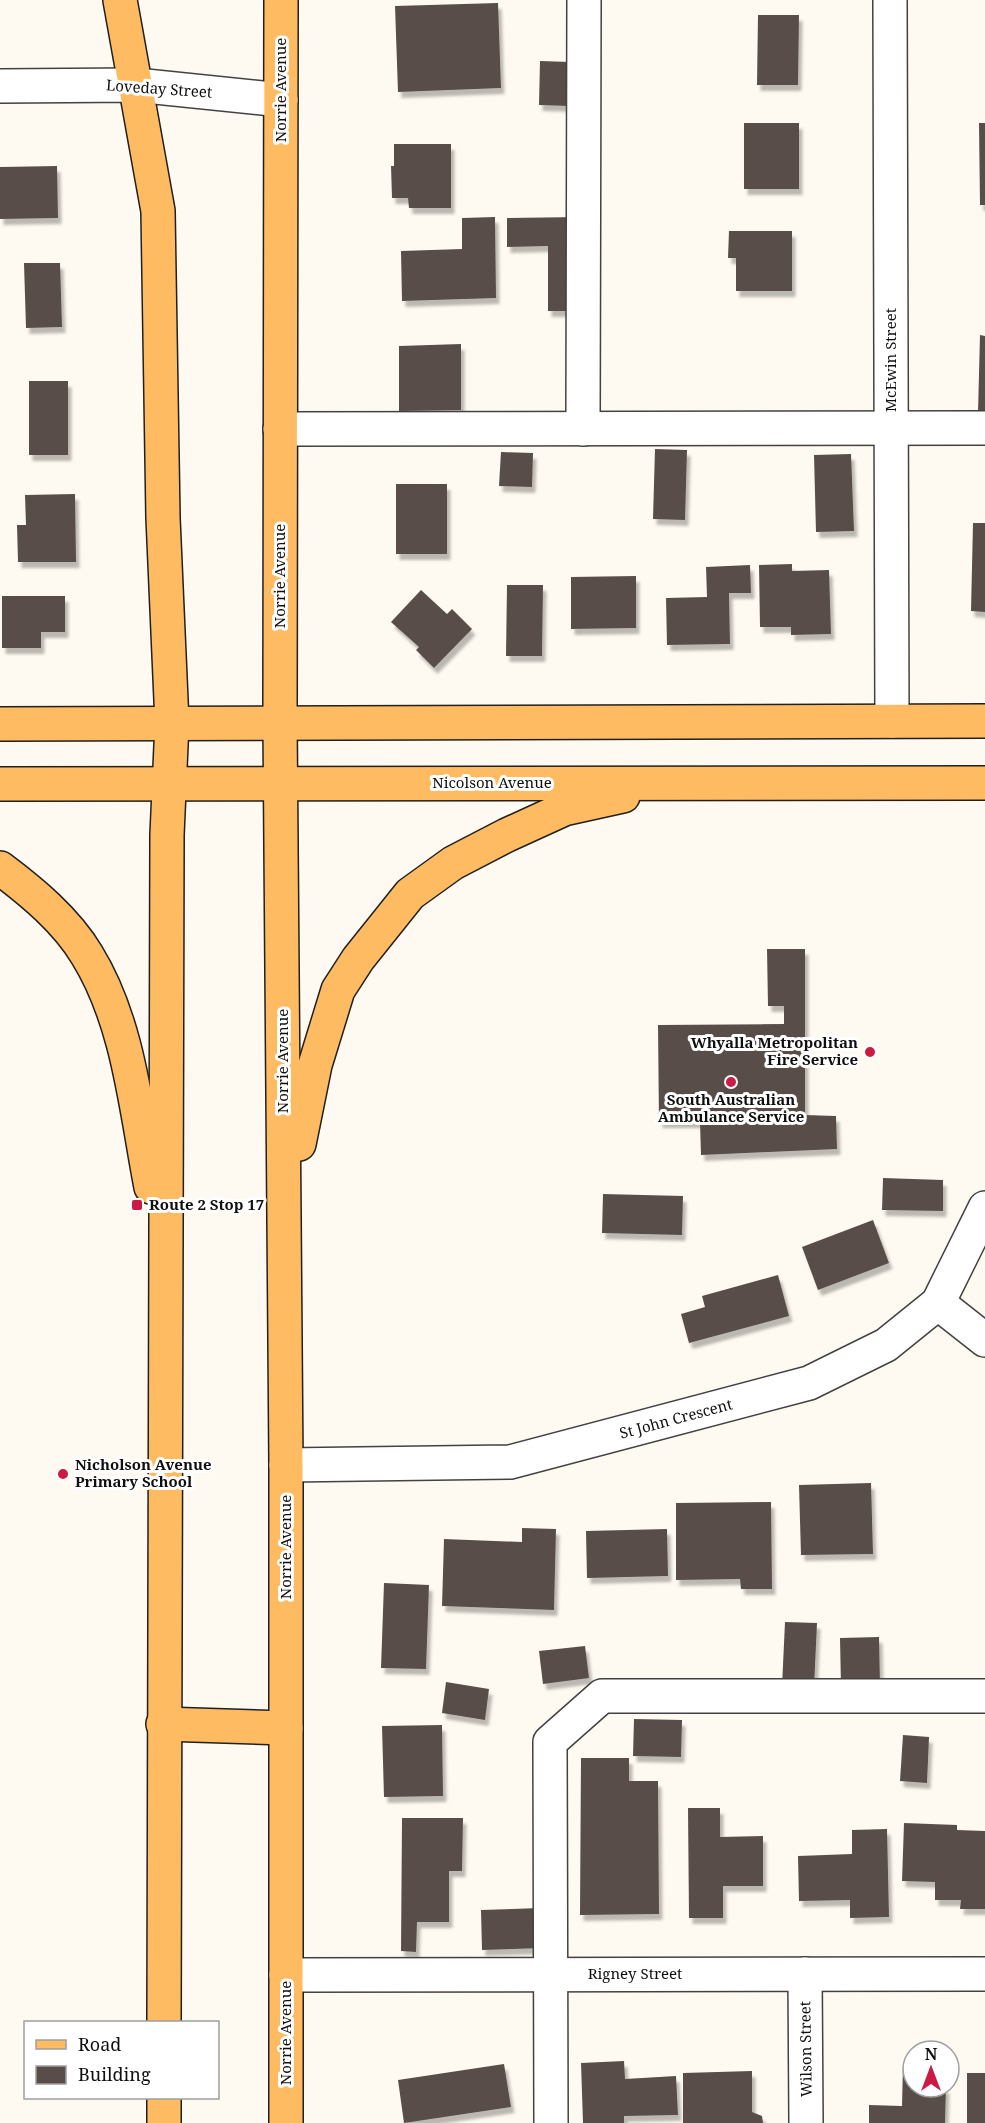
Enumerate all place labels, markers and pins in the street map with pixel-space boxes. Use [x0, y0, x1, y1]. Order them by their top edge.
place label: Whyalla Metropolitan Fire Service [691, 1032, 858, 1069]
marker: Whyalla Metropolitan Fire Service [863, 1045, 877, 1059]
marker: South Australian Ambulance Service [724, 1075, 738, 1089]
place label: South Australian Ambulance Service [658, 1089, 804, 1126]
place label: Route 2 Stop 17 [149, 1194, 264, 1214]
marker: Route 2 Stop 17 [130, 1198, 144, 1212]
place label: Nicholson Avenue Primary School [75, 1454, 212, 1491]
marker: Nicholson Avenue Primary School [56, 1467, 70, 1481]

